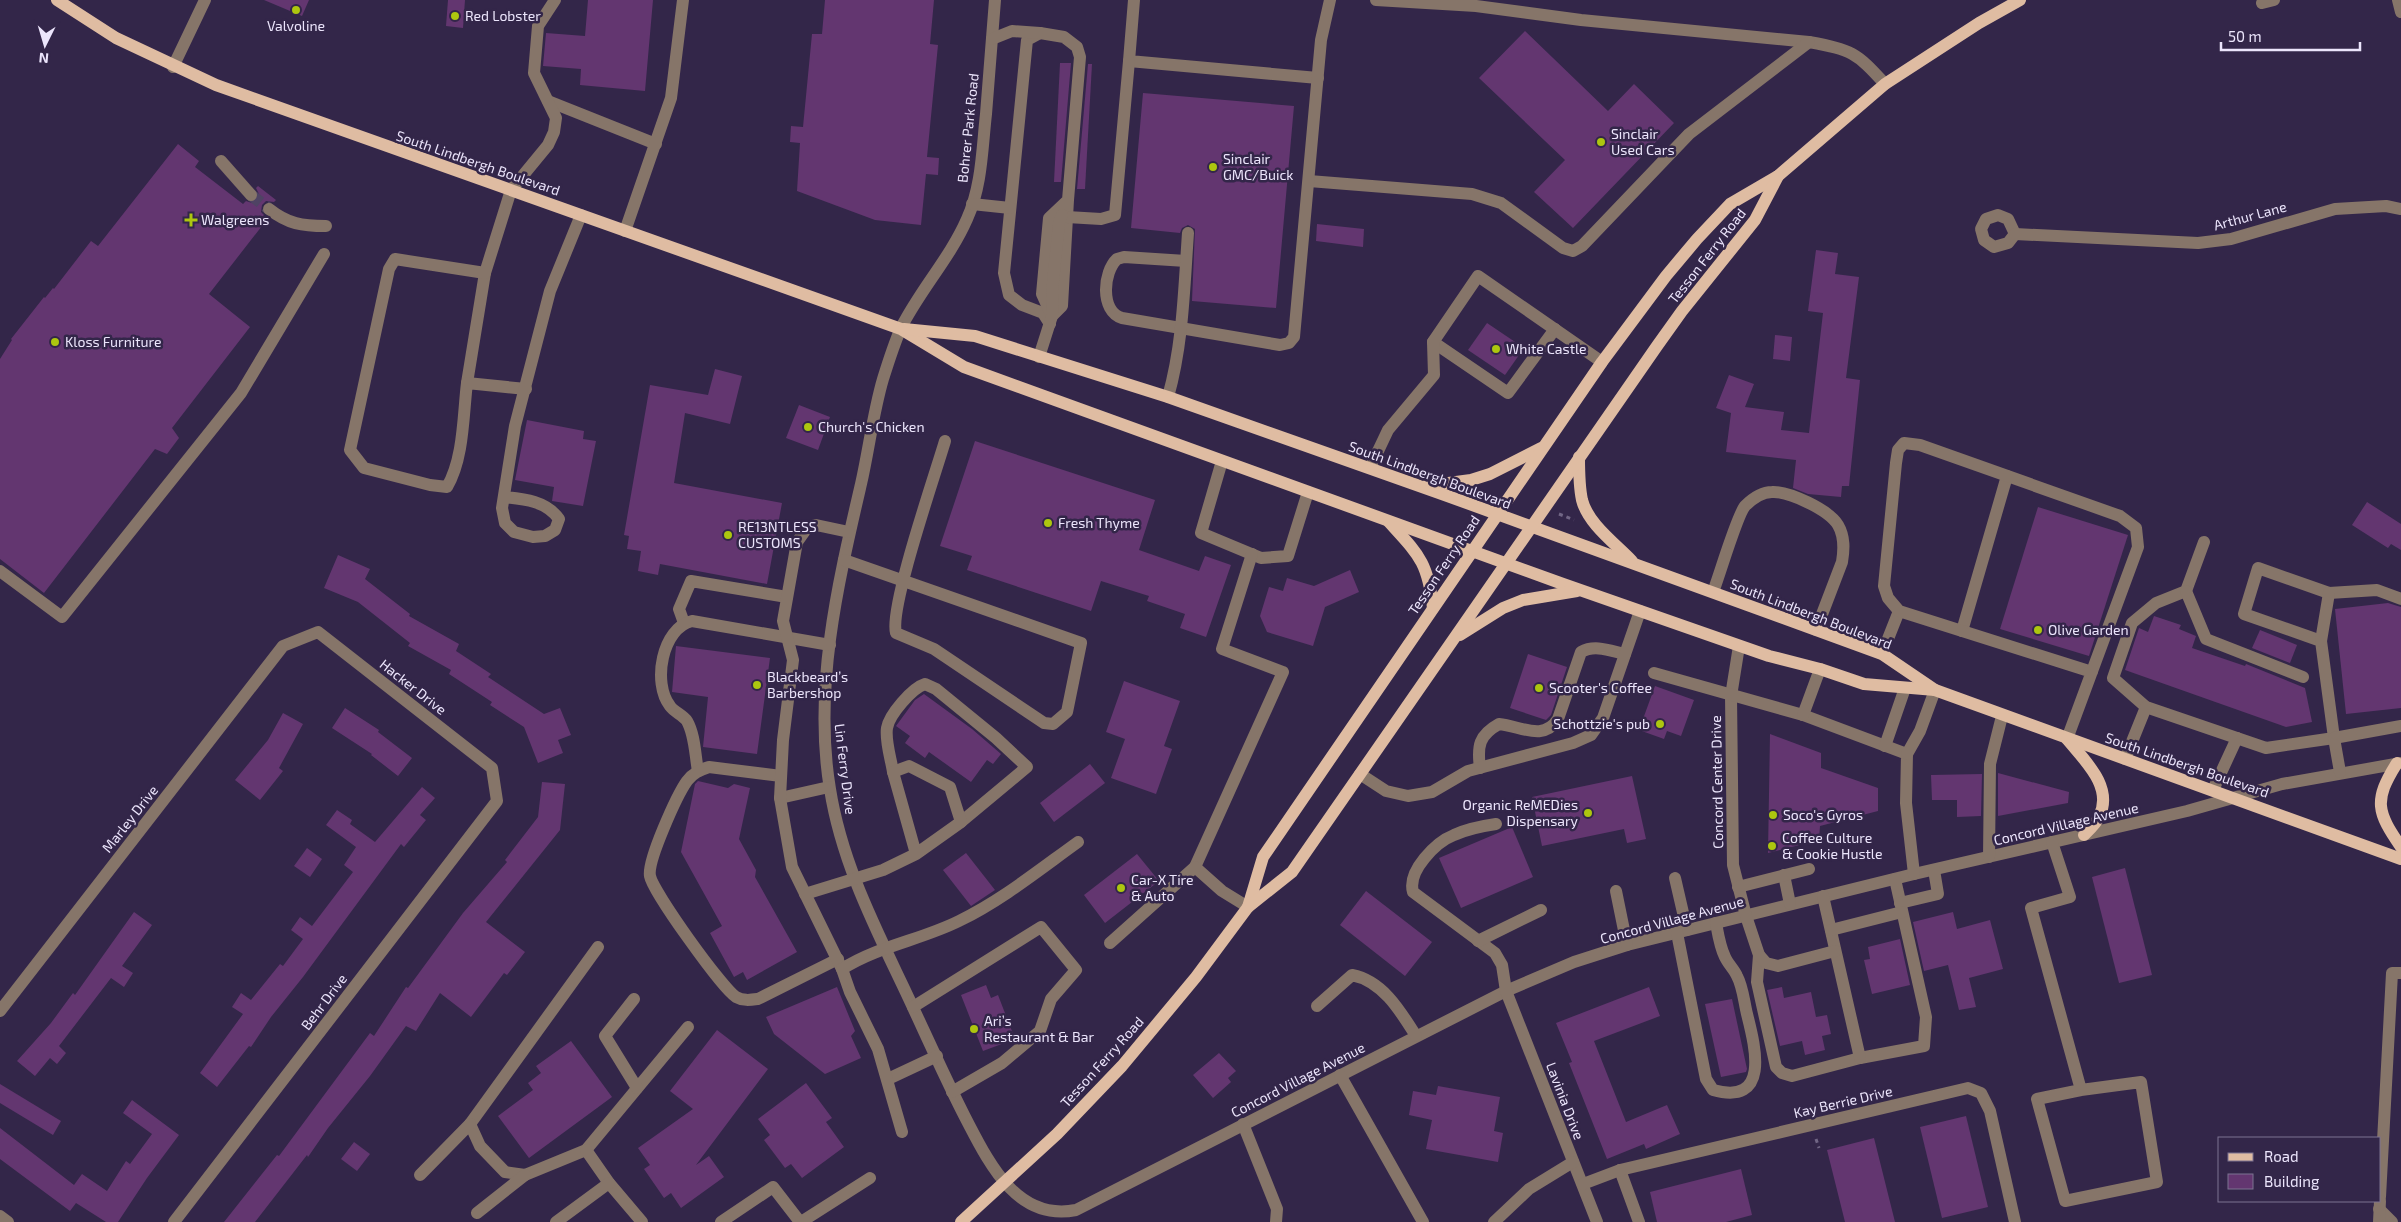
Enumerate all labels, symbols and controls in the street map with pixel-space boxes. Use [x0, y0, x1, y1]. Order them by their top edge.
marker: Valvoline [290, 4, 302, 16]
place label: Red Lobster [465, 7, 541, 24]
marker: Red Lobster [449, 10, 461, 22]
place label: Valvoline [267, 17, 325, 34]
north arrow [20, 20, 70, 70]
scale bar [2221, 20, 2360, 52]
text: 50 m [2228, 27, 2262, 45]
text: N [38, 50, 50, 67]
street label: Bohrer Park Road [953, 72, 982, 184]
place label: Sinclair Used Cars [1611, 125, 1675, 158]
street label: South Lindbergh Boulevard [394, 126, 562, 199]
marker: Sinclair Used Cars [1595, 136, 1607, 148]
place label: Sinclair GMC/Buick [1223, 150, 1293, 183]
marker: Sinclair GMC/Buick [1207, 161, 1219, 173]
street label: Arthur Lane [2212, 198, 2288, 233]
street label: Tesson Ferry Road [1664, 205, 1749, 307]
place label: Walgreens [201, 211, 269, 228]
marker: Walgreens [185, 214, 197, 226]
place label: Kloss Furniture [65, 333, 162, 350]
marker: Kloss Furniture [49, 336, 61, 348]
place label: White Castle [1506, 340, 1587, 357]
marker: White Castle [1490, 343, 1502, 355]
place label: Church's Chicken [818, 418, 925, 435]
marker: Church's Chicken [802, 421, 814, 433]
street label: South Lindbergh Boulevard [1346, 437, 1514, 512]
street label: Tesson Ferry Road [1404, 512, 1483, 618]
place label: Fresh Thyme [1058, 514, 1140, 531]
marker: Fresh Thyme [1042, 517, 1054, 529]
place label: RE13NTLESS CUSTOMS [738, 518, 817, 551]
marker: RE13NTLESS CUSTOMS [722, 529, 734, 541]
street label: South Lindbergh Boulevard [1728, 575, 1895, 652]
place label: Olive Garden [2048, 621, 2129, 638]
marker: Olive Garden [2032, 624, 2044, 636]
street label: Hacker Drive [377, 655, 450, 718]
place label: Blackbeard’s Barbershop [767, 668, 848, 701]
marker: Blackbeard’s Barbershop [751, 679, 763, 691]
place label: Scooter's Coffee [1549, 679, 1652, 696]
marker: Scooter's Coffee [1533, 682, 1545, 694]
place label: Schottzie's pub [1553, 715, 1650, 732]
street label: Concord Center Drive [1707, 715, 1726, 849]
marker: Schottzie's pub [1654, 718, 1666, 730]
street label: Lin Ferry Drive [831, 723, 860, 815]
street label: South Lindbergh Boulevard [2103, 728, 2271, 801]
street label: Marley Drive [98, 782, 161, 856]
place label: Organic ReMEDies Dispensary [1462, 796, 1579, 829]
street label: Concord Village Avenue [1992, 799, 2140, 848]
place label: Soco's Gyros [1783, 806, 1863, 823]
marker: Organic ReMEDies Dispensary [1582, 807, 1594, 819]
marker: Soco's Gyros [1767, 809, 1779, 821]
place label: Coffee Culture & Cookie Hustle [1782, 829, 1883, 862]
marker: Coffee Culture & Cookie Hustle [1766, 840, 1778, 852]
place label: Car-X Tire & Auto [1131, 871, 1194, 904]
marker: Car-X Tire & Auto [1115, 882, 1127, 894]
street label: Concord Village Avenue [1598, 892, 1746, 947]
street label: Behr Drive [297, 970, 350, 1033]
place label: Ari’s Restaurant & Bar [984, 1012, 1094, 1045]
street label: Tesson Ferry Road [1056, 1013, 1147, 1110]
marker: Ari’s Restaurant & Bar [968, 1023, 980, 1035]
street label: Concord Village Avenue [1228, 1038, 1368, 1121]
street label: Lavinia Drive [1543, 1060, 1588, 1142]
street label: Kay Berrie Drive [1792, 1082, 1894, 1121]
legend [2218, 1137, 2381, 1202]
text: Road [2264, 1147, 2299, 1165]
text: Building [2264, 1172, 2320, 1190]

